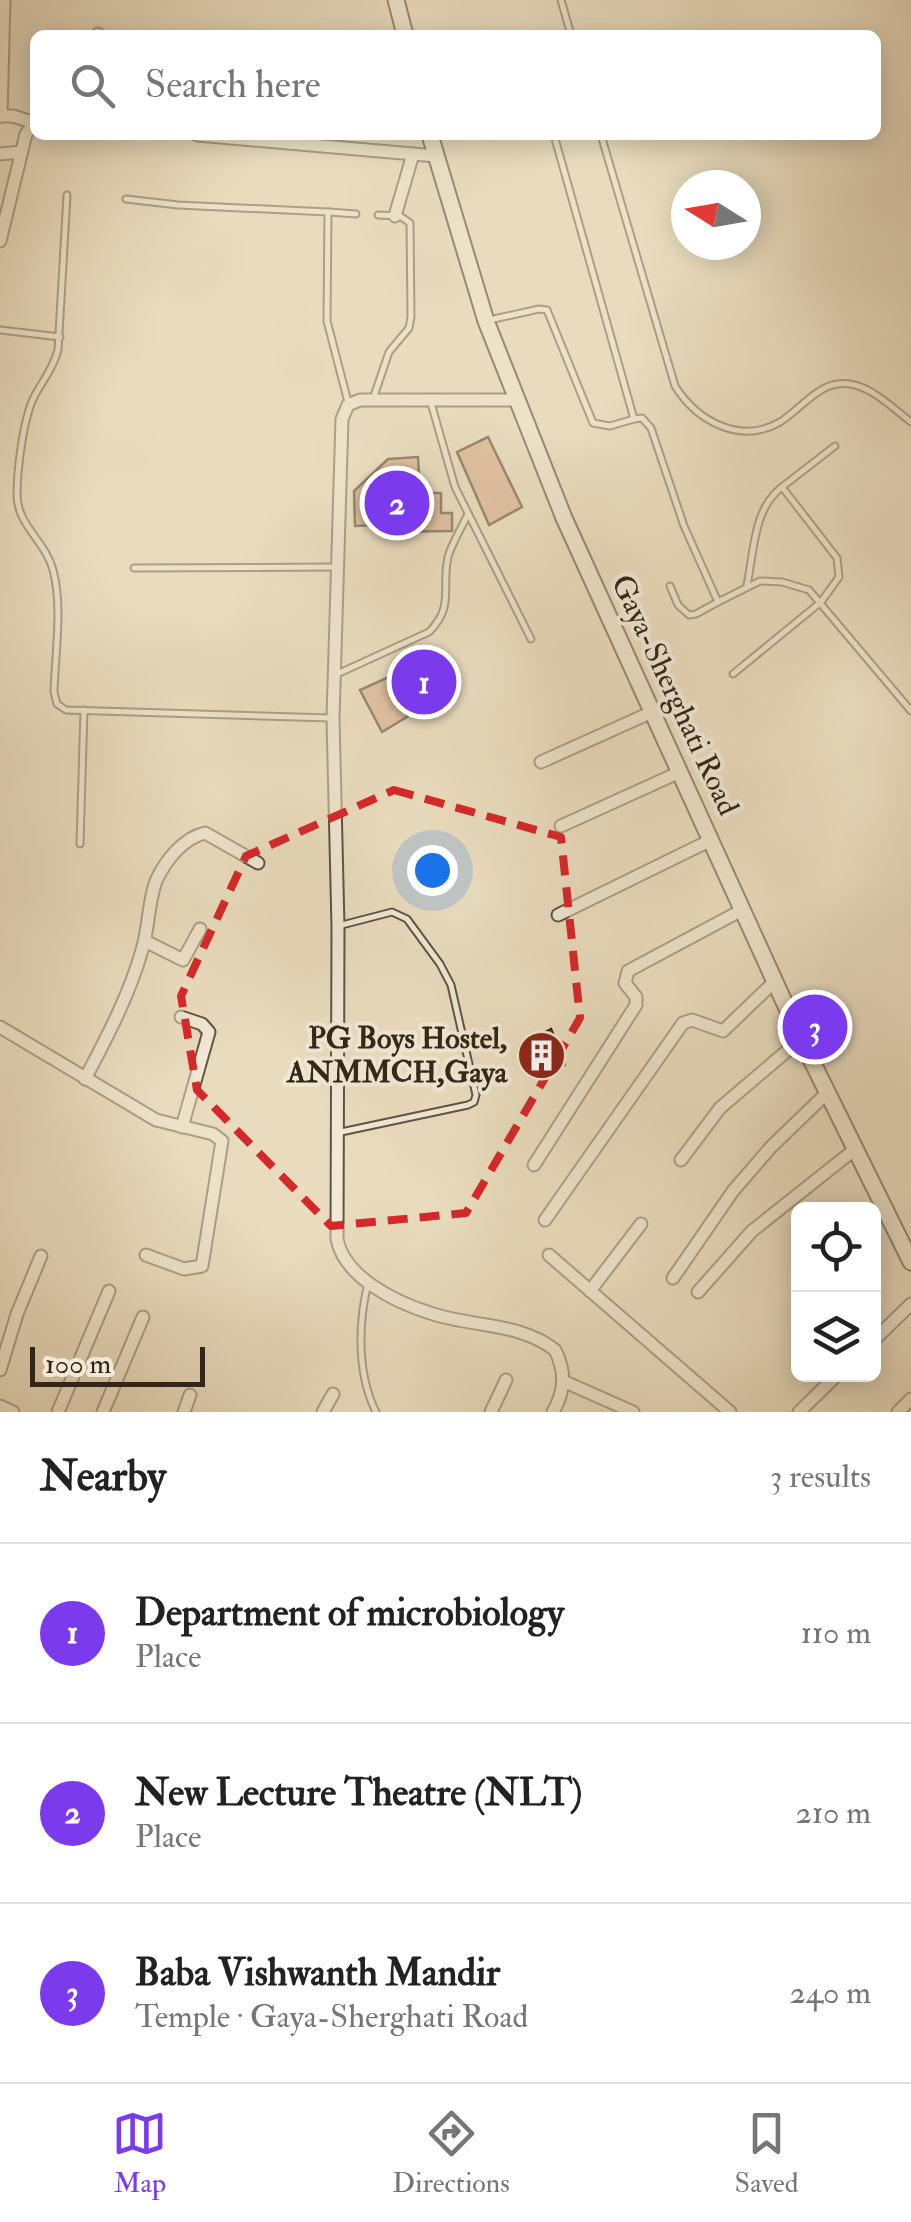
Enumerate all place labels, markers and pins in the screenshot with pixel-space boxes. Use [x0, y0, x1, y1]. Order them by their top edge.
pin: 2 [364, 466, 430, 540]
pin: 1 [392, 644, 456, 720]
pin: 3 [782, 990, 848, 1064]
place label: PG Boys Hostel, ANMMCH,Gaya [285, 1020, 509, 1091]
building icon: PG Boys Hostel, ANMMCH,Gaya [516, 1029, 568, 1081]

